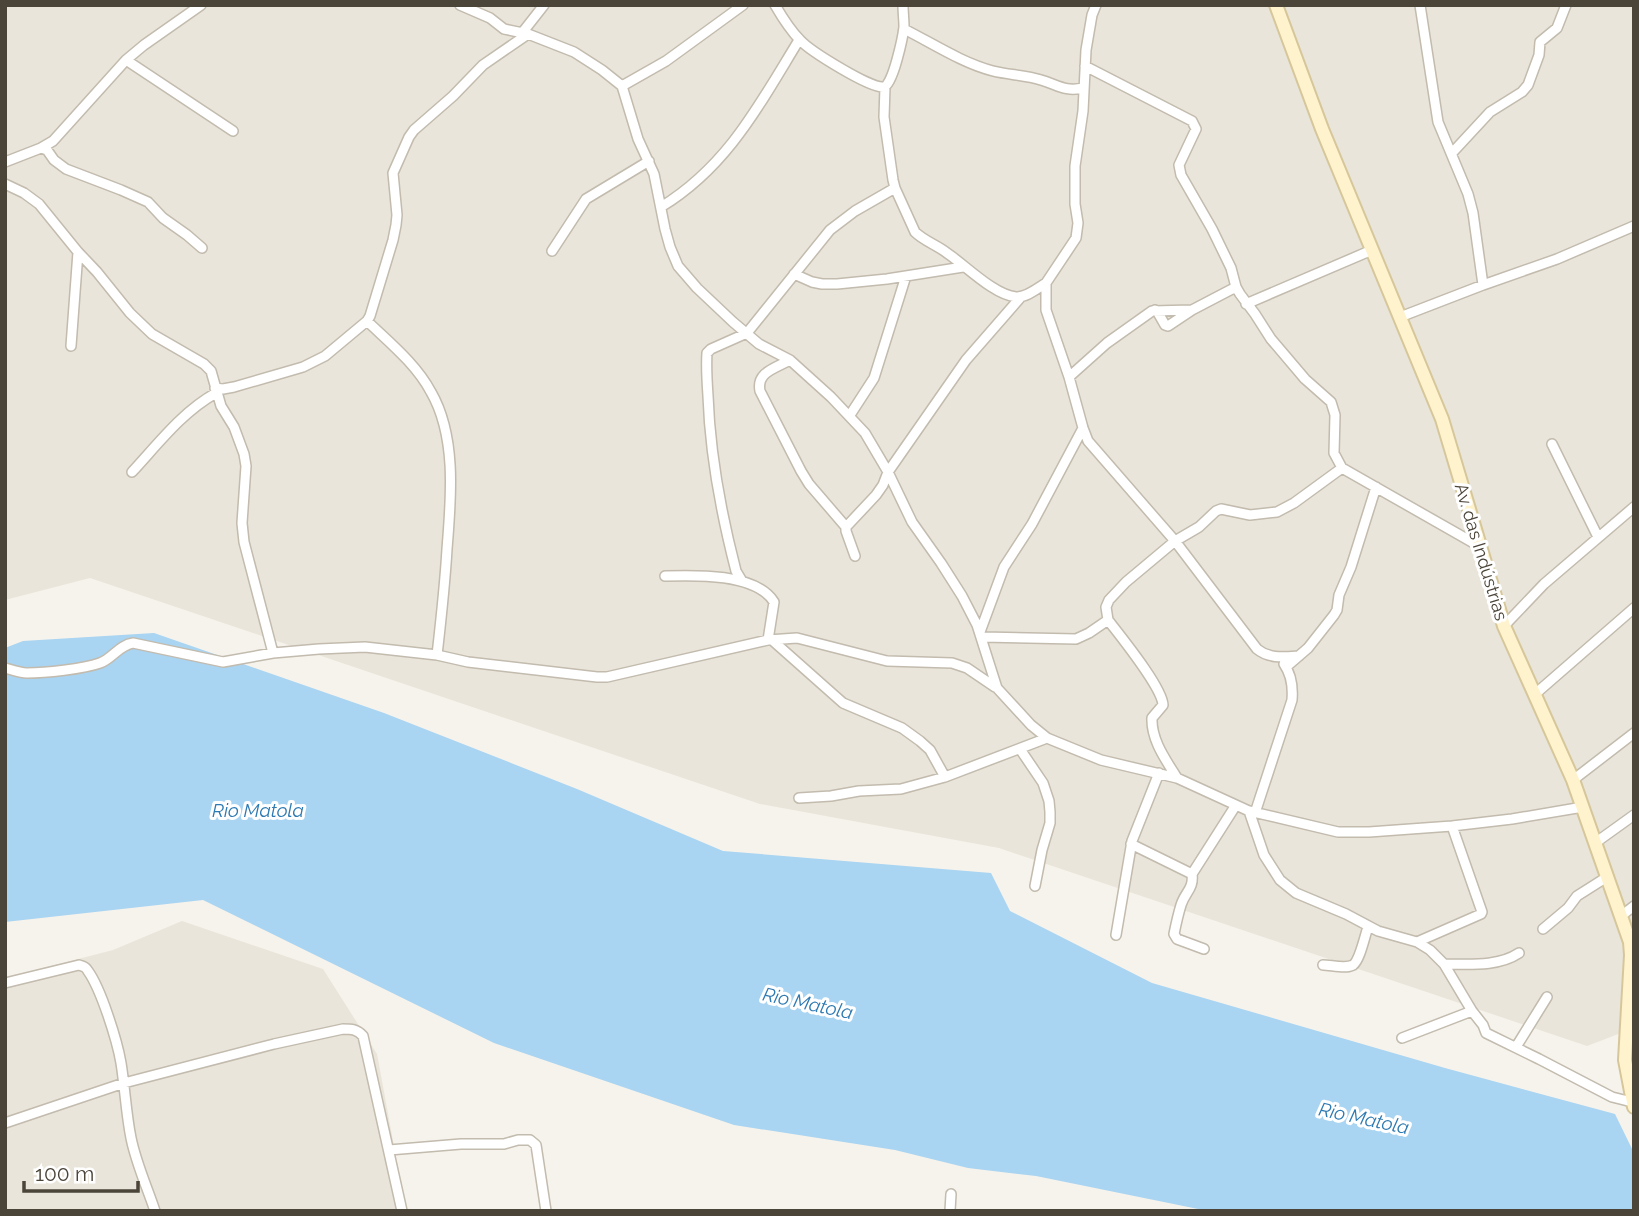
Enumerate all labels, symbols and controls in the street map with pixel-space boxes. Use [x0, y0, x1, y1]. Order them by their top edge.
street label: Av. das Indústrias [1451, 481, 1512, 623]
water label: Rio Matola [212, 799, 304, 821]
water label: Rio Matola [761, 983, 855, 1023]
water label: Rio Matola [1317, 1098, 1411, 1138]
scale bar [24, 1150, 138, 1194]
text: 100 m [35, 1161, 94, 1186]

